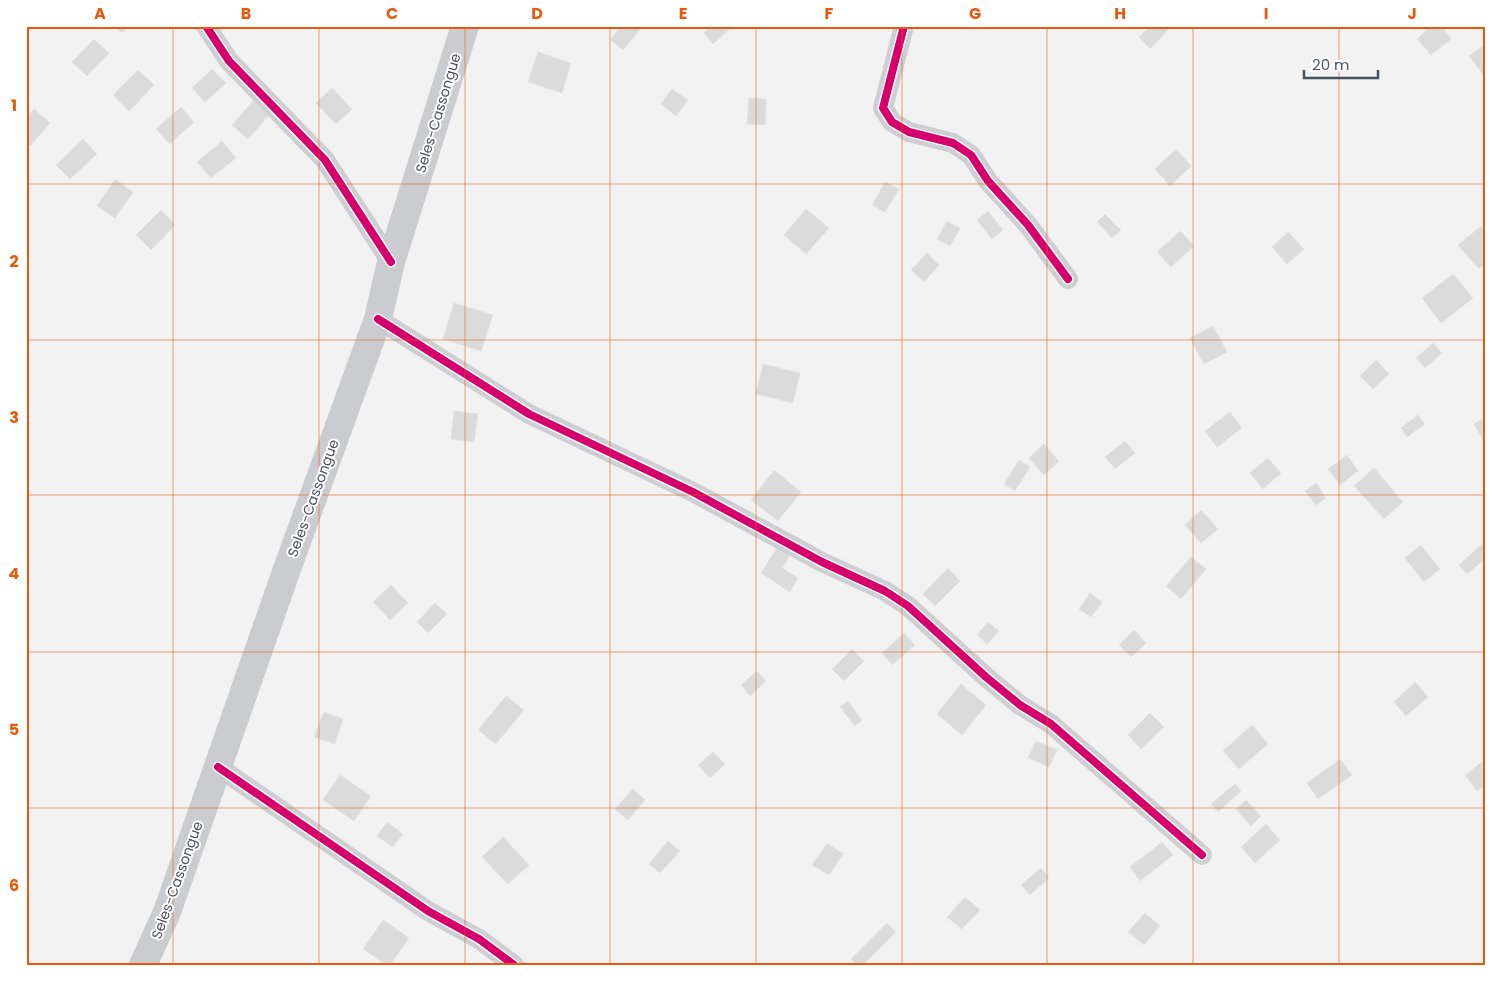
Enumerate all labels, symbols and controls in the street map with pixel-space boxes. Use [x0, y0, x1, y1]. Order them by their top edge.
text: A [94, 2, 106, 25]
text: B [241, 2, 251, 25]
text: C [386, 2, 398, 25]
text: D [531, 2, 543, 25]
text: E [679, 2, 687, 25]
text: F [825, 2, 834, 25]
text: G [969, 2, 981, 25]
text: H [1114, 2, 1126, 25]
text: I [1264, 2, 1268, 25]
text: J [1407, 2, 1417, 25]
scale bar [1304, 48, 1378, 80]
street label: Seles-Cassongue [410, 51, 466, 175]
text: 20 m [1312, 54, 1350, 75]
text: 1 [11, 94, 17, 117]
text: 2 [9, 250, 19, 273]
text: 3 [9, 406, 19, 429]
street label: Seles-Cassongue [282, 436, 344, 560]
text: 4 [9, 562, 20, 585]
text: 5 [9, 718, 19, 741]
street label: Seles-Cassongue [146, 818, 208, 942]
text: 6 [9, 874, 19, 897]

